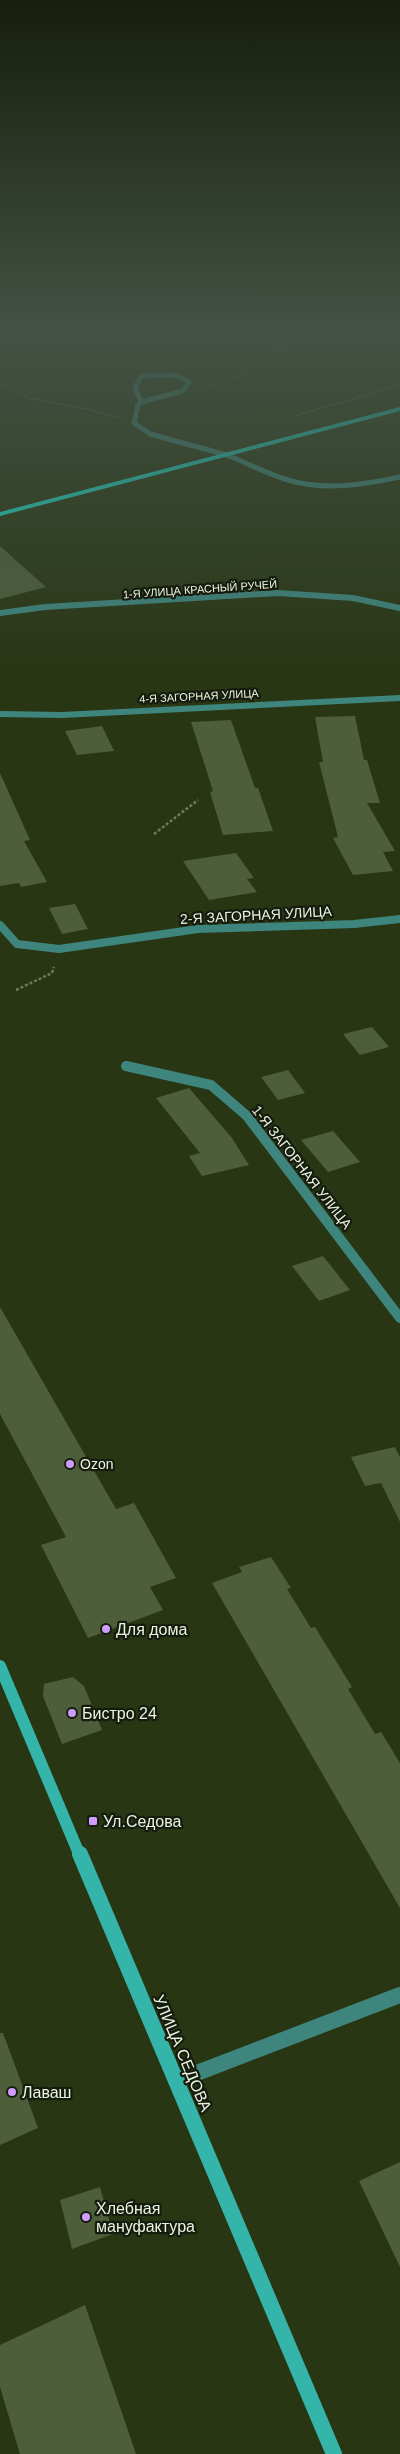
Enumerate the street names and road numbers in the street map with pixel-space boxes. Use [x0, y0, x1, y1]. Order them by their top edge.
street label: 1-Я УЛИЦА КРАСНЫЙ РУЧЕЙ [123, 578, 277, 600]
street label: 4-Я ЗАГОРНАЯ УЛИЦА [139, 687, 260, 705]
street label: 2-Я ЗАГОРНАЯ УЛИЦА [180, 903, 333, 927]
street label: 1-Я ЗАГОРНАЯ УЛИЦА [249, 1102, 356, 1232]
street label: УЛИЦА СЕДОВА [150, 1992, 215, 2114]

